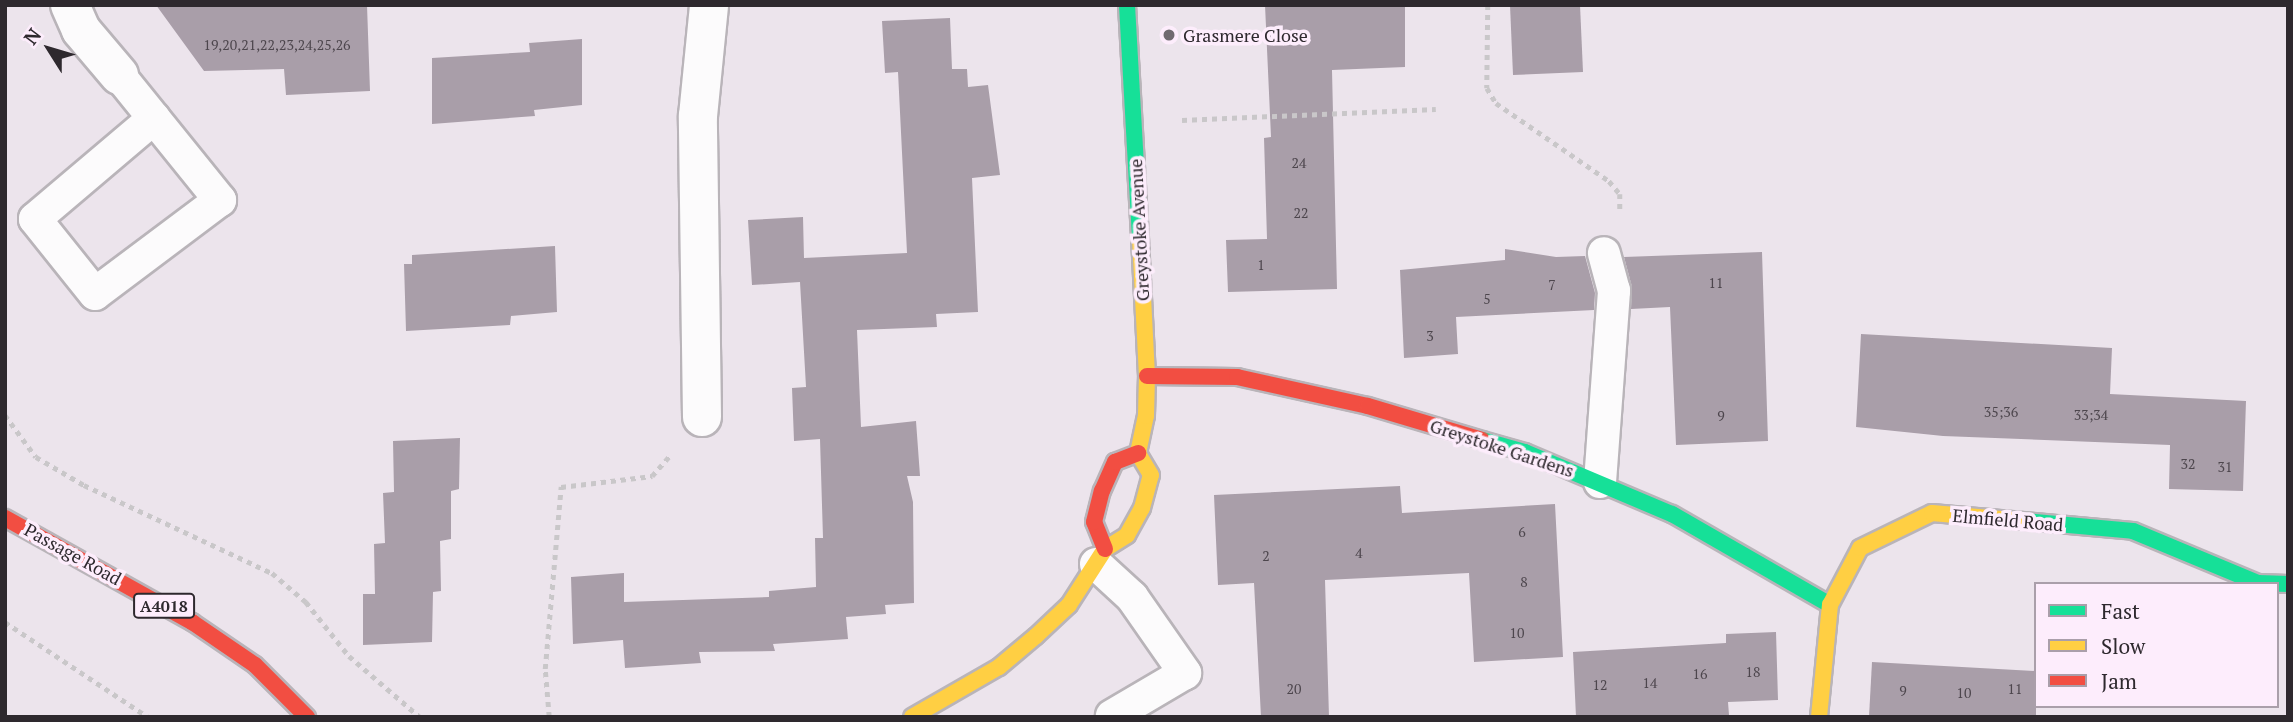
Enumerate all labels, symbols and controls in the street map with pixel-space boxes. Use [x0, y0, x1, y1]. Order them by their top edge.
north arrow [14, 14, 84, 84]
text: N [18, 23, 46, 49]
place label: Grasmere Close [1183, 24, 1308, 46]
marker: Grasmere Close [1161, 27, 1177, 43]
house number: 19,20,21,22,23,24,25,26 [203, 37, 351, 53]
house number: 24 [1292, 155, 1306, 171]
street label: Greystoke Avenue [1124, 158, 1154, 302]
house number: 22 [1294, 205, 1308, 221]
house number: 1 [1257, 257, 1265, 273]
house number: 11 [1709, 275, 1723, 291]
house number: 7 [1548, 277, 1556, 293]
house number: 5 [1483, 291, 1491, 307]
house number: 3 [1426, 328, 1434, 344]
house number: 35;36 [1984, 404, 2018, 420]
house number: 33;34 [2074, 407, 2108, 423]
house number: 9 [1717, 408, 1725, 424]
street label: Greystoke Gardens [1427, 415, 1577, 481]
house number: 32 [2181, 456, 2195, 472]
house number: 31 [2218, 459, 2232, 475]
street label: Elmfield Road [1952, 504, 2064, 536]
street label: Passage Road [21, 518, 125, 590]
house number: 6 [1518, 524, 1526, 540]
house number: 4 [1355, 545, 1363, 561]
house number: 2 [1262, 548, 1270, 564]
house number: 8 [1520, 574, 1528, 590]
legend [2034, 582, 2279, 708]
road number: A4018 [132, 594, 196, 618]
text: Fast [2101, 597, 2140, 625]
house number: 10 [1510, 625, 1524, 641]
text: Slow [2101, 632, 2145, 660]
house number: 18 [1746, 664, 1760, 680]
house number: 16 [1693, 666, 1707, 682]
text: Jam [2101, 667, 2137, 695]
house number: 14 [1643, 675, 1657, 691]
house number: 12 [1593, 677, 1607, 693]
house number: 20 [1287, 681, 1301, 697]
house number: 11 [2008, 681, 2022, 697]
house number: 9 [1899, 683, 1907, 699]
house number: 10 [1957, 685, 1971, 701]

